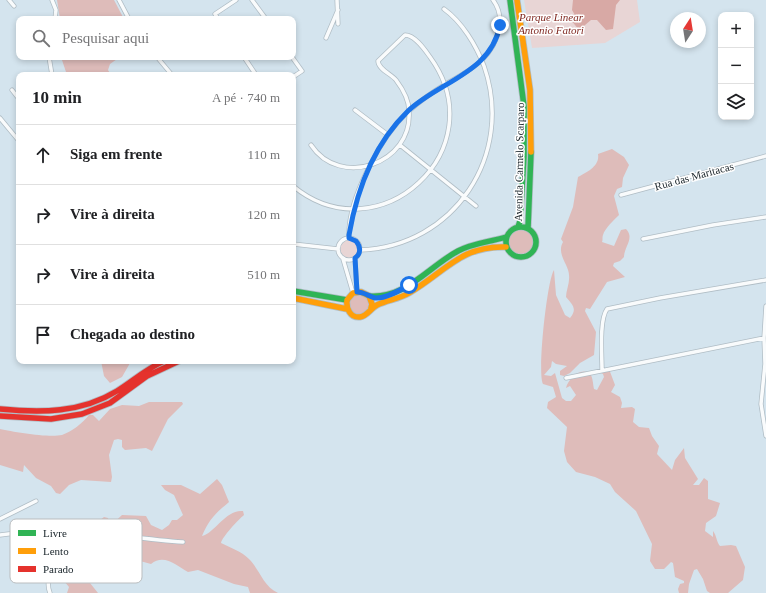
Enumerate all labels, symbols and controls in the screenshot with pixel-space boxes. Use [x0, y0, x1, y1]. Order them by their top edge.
park label: Parque Linear Antonio Fatori [517, 11, 584, 36]
north arrow [670, 12, 706, 48]
map controls [718, 12, 754, 120]
button: + [718, 12, 754, 48]
search box [16, 16, 296, 60]
route end [491, 16, 509, 34]
icon: search [30, 27, 52, 49]
text: Pesquisar aqui [62, 30, 149, 46]
button: − [718, 48, 754, 84]
button: layers [718, 84, 754, 120]
text: 10 min [32, 88, 82, 107]
text: A pé · 740 m [212, 90, 280, 105]
street label: Avenida Carmelo Scarparo [512, 102, 526, 222]
icon: ahead [32, 144, 54, 166]
text: Siga em frente [70, 146, 162, 162]
text: 110 m [248, 147, 280, 162]
street label: Rua das Maritacas [653, 160, 735, 192]
icon: right [32, 204, 54, 226]
text: Vire à direita [70, 206, 155, 222]
text: 120 m [247, 207, 280, 222]
icon: right [32, 264, 54, 286]
text: Vire à direita [70, 266, 155, 282]
text: 510 m [247, 267, 280, 282]
route start [400, 276, 418, 294]
icon: arrive [32, 324, 54, 346]
text: Chegada ao destino [70, 326, 195, 342]
legend [10, 519, 142, 583]
text: Livre [43, 527, 67, 539]
text: Lento [43, 545, 69, 557]
text: Parado [43, 563, 74, 575]

